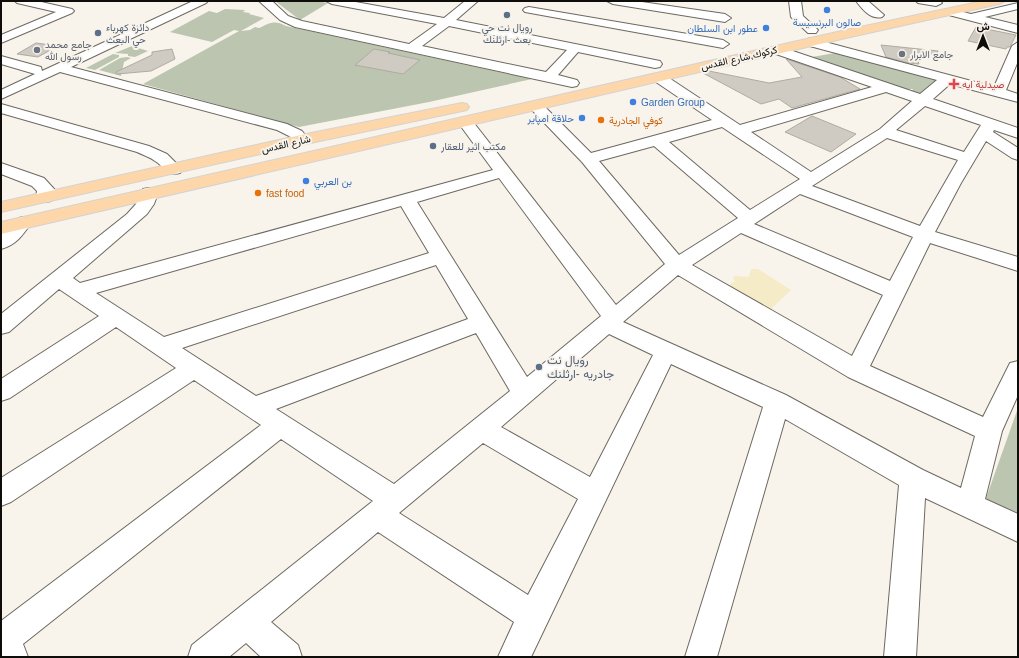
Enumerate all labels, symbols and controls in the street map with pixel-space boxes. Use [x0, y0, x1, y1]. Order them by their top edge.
marker: صالون البرنسيسة [822, 5, 832, 15]
marker: رويال نت حي بعث -ارثلنك [502, 10, 512, 20]
north arrow [963, 16, 1003, 56]
place label: صالون البرنسيسة [793, 17, 861, 29]
text: ش [976, 20, 990, 33]
place label: دائرة كهرباء حي البعث [106, 22, 150, 48]
place label: رويال نت حي بعث -ارثلنك [482, 22, 532, 46]
place label: عطور ابن السلطان [687, 23, 758, 35]
marker: عطور ابن السلطان [761, 23, 771, 33]
marker: دائرة كهرباء حي البعث [93, 28, 103, 38]
place label: جامع محمد رسول الله [45, 39, 92, 63]
street label: كركوك,شارع القدس [700, 44, 779, 73]
marker: جامع محمد رسول الله [32, 45, 42, 55]
marker: جامع الابرار [897, 49, 907, 59]
place label: جامع الابرار [909, 49, 954, 61]
marker: صیدلیة ایە [949, 79, 959, 89]
place label: صیدلیة ایە [962, 79, 1004, 91]
marker: Garden Group [628, 97, 638, 107]
place label: Garden Group [641, 97, 705, 108]
place label: حلاقة امپاير [527, 113, 574, 126]
marker: حلاقة امپاير [577, 113, 587, 123]
marker: كوفي الجادرية [596, 115, 606, 125]
place label: كوفي الجادرية [609, 115, 663, 129]
street label: شارع القدس [260, 133, 312, 156]
marker: مكتب اثير للعقار [428, 141, 438, 151]
place label: مكتب اثير للعقار [440, 141, 506, 153]
marker: بن العربي [301, 176, 311, 186]
place label: بن العربي [314, 176, 352, 190]
marker: fast food [253, 188, 263, 198]
place label: fast food [266, 188, 304, 199]
place label: رويال نت جادريه -ارثلنك [547, 353, 614, 382]
marker: رويال نت جادريه -ارثلنك [534, 362, 544, 372]

